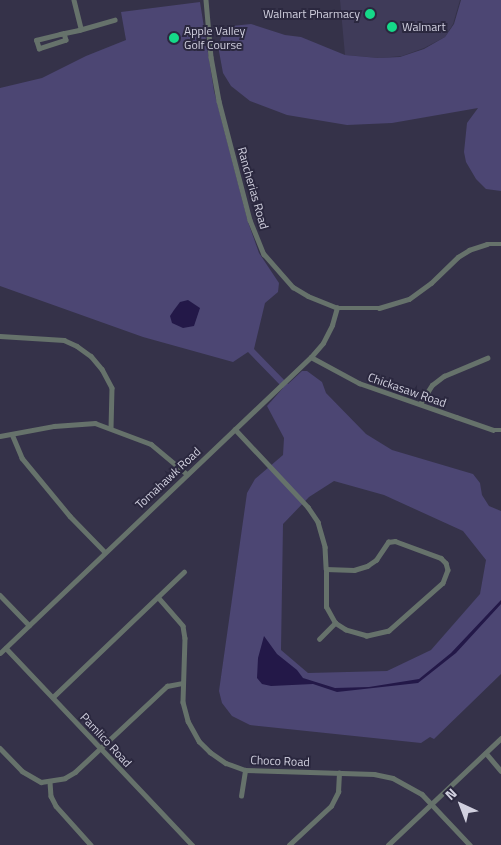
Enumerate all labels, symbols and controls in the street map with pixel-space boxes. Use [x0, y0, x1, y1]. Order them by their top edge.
place label: Walmart Pharmacy [263, 7, 360, 21]
marker: Walmart Pharmacy [364, 8, 376, 20]
place label: Walmart [402, 20, 446, 34]
marker: Walmart [386, 21, 398, 33]
place label: Apple Valley Golf Course [184, 24, 245, 52]
marker: Apple Valley Golf Course [168, 32, 180, 44]
street label: Rancherias Road [234, 145, 272, 231]
street label: Chickasaw Road [366, 370, 448, 410]
street label: Tomahawk Road [133, 444, 203, 512]
street label: Pamlico Road [77, 710, 135, 770]
street label: Choco Road [250, 753, 310, 769]
north arrow [436, 780, 486, 830]
text: N [440, 783, 461, 805]

